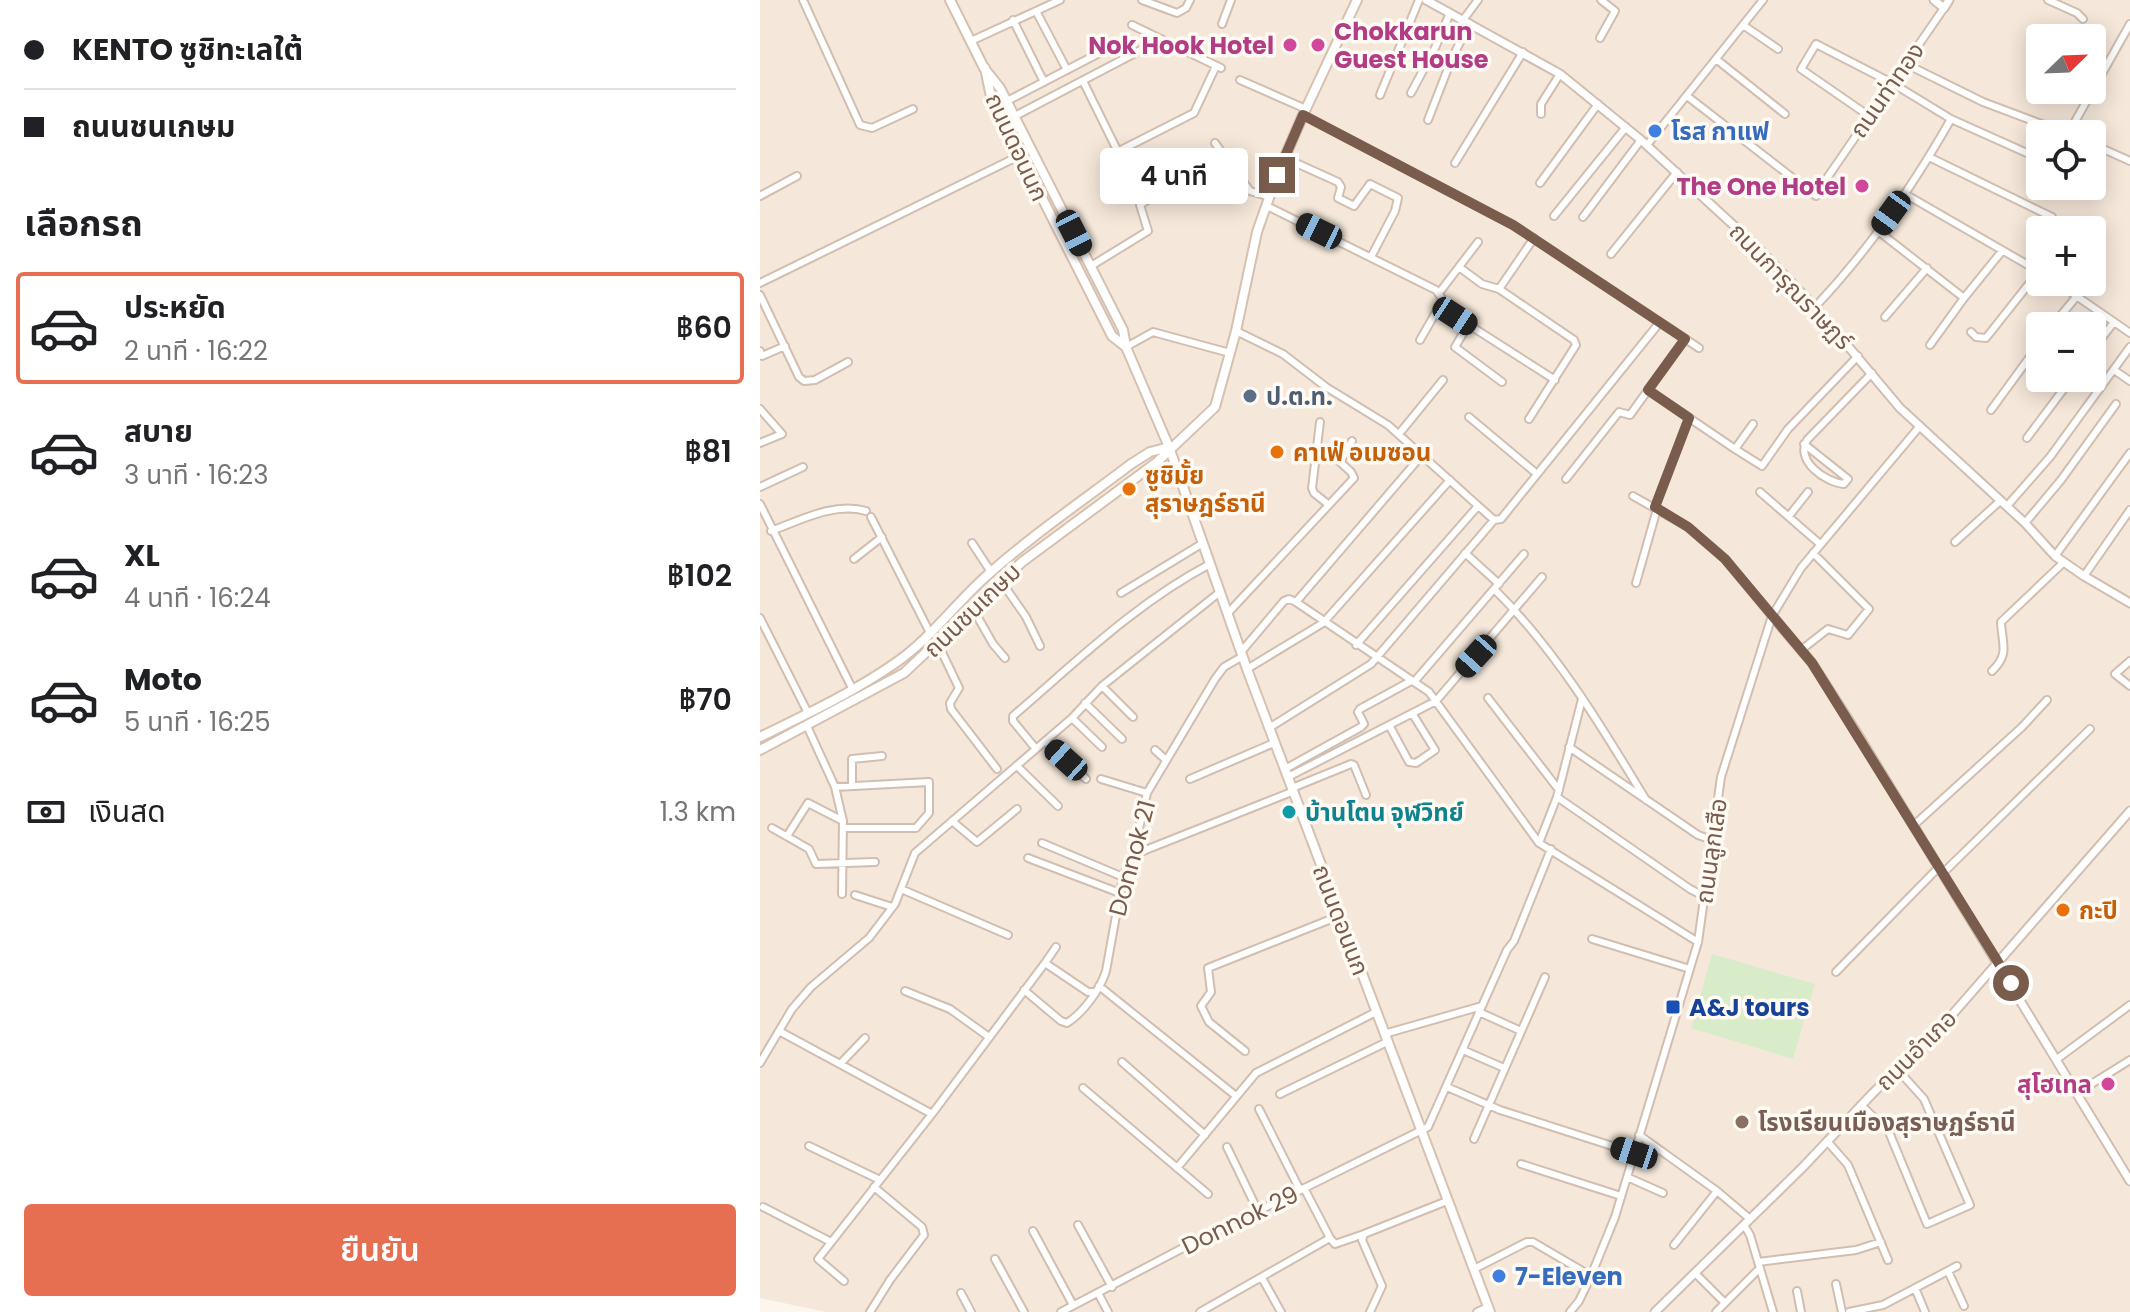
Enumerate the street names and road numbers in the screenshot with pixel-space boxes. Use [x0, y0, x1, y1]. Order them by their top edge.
street label: ถนนท่าทอง [1842, 36, 1932, 144]
street label: ถนนดอนนก [977, 87, 1057, 207]
street label: ถนนการุณราษฏร์ [1722, 215, 1861, 357]
street label: ถนนชนเกษม [916, 555, 1028, 665]
street label: Donnok 21 [1101, 796, 1163, 920]
street label: ถนนลูกเสือ [1687, 796, 1735, 906]
street label: ถนนดอนนก [1305, 860, 1377, 980]
street label: ถนนอำเภอ [1868, 1002, 1964, 1098]
street label: Donnok 29 [1176, 1178, 1304, 1262]

